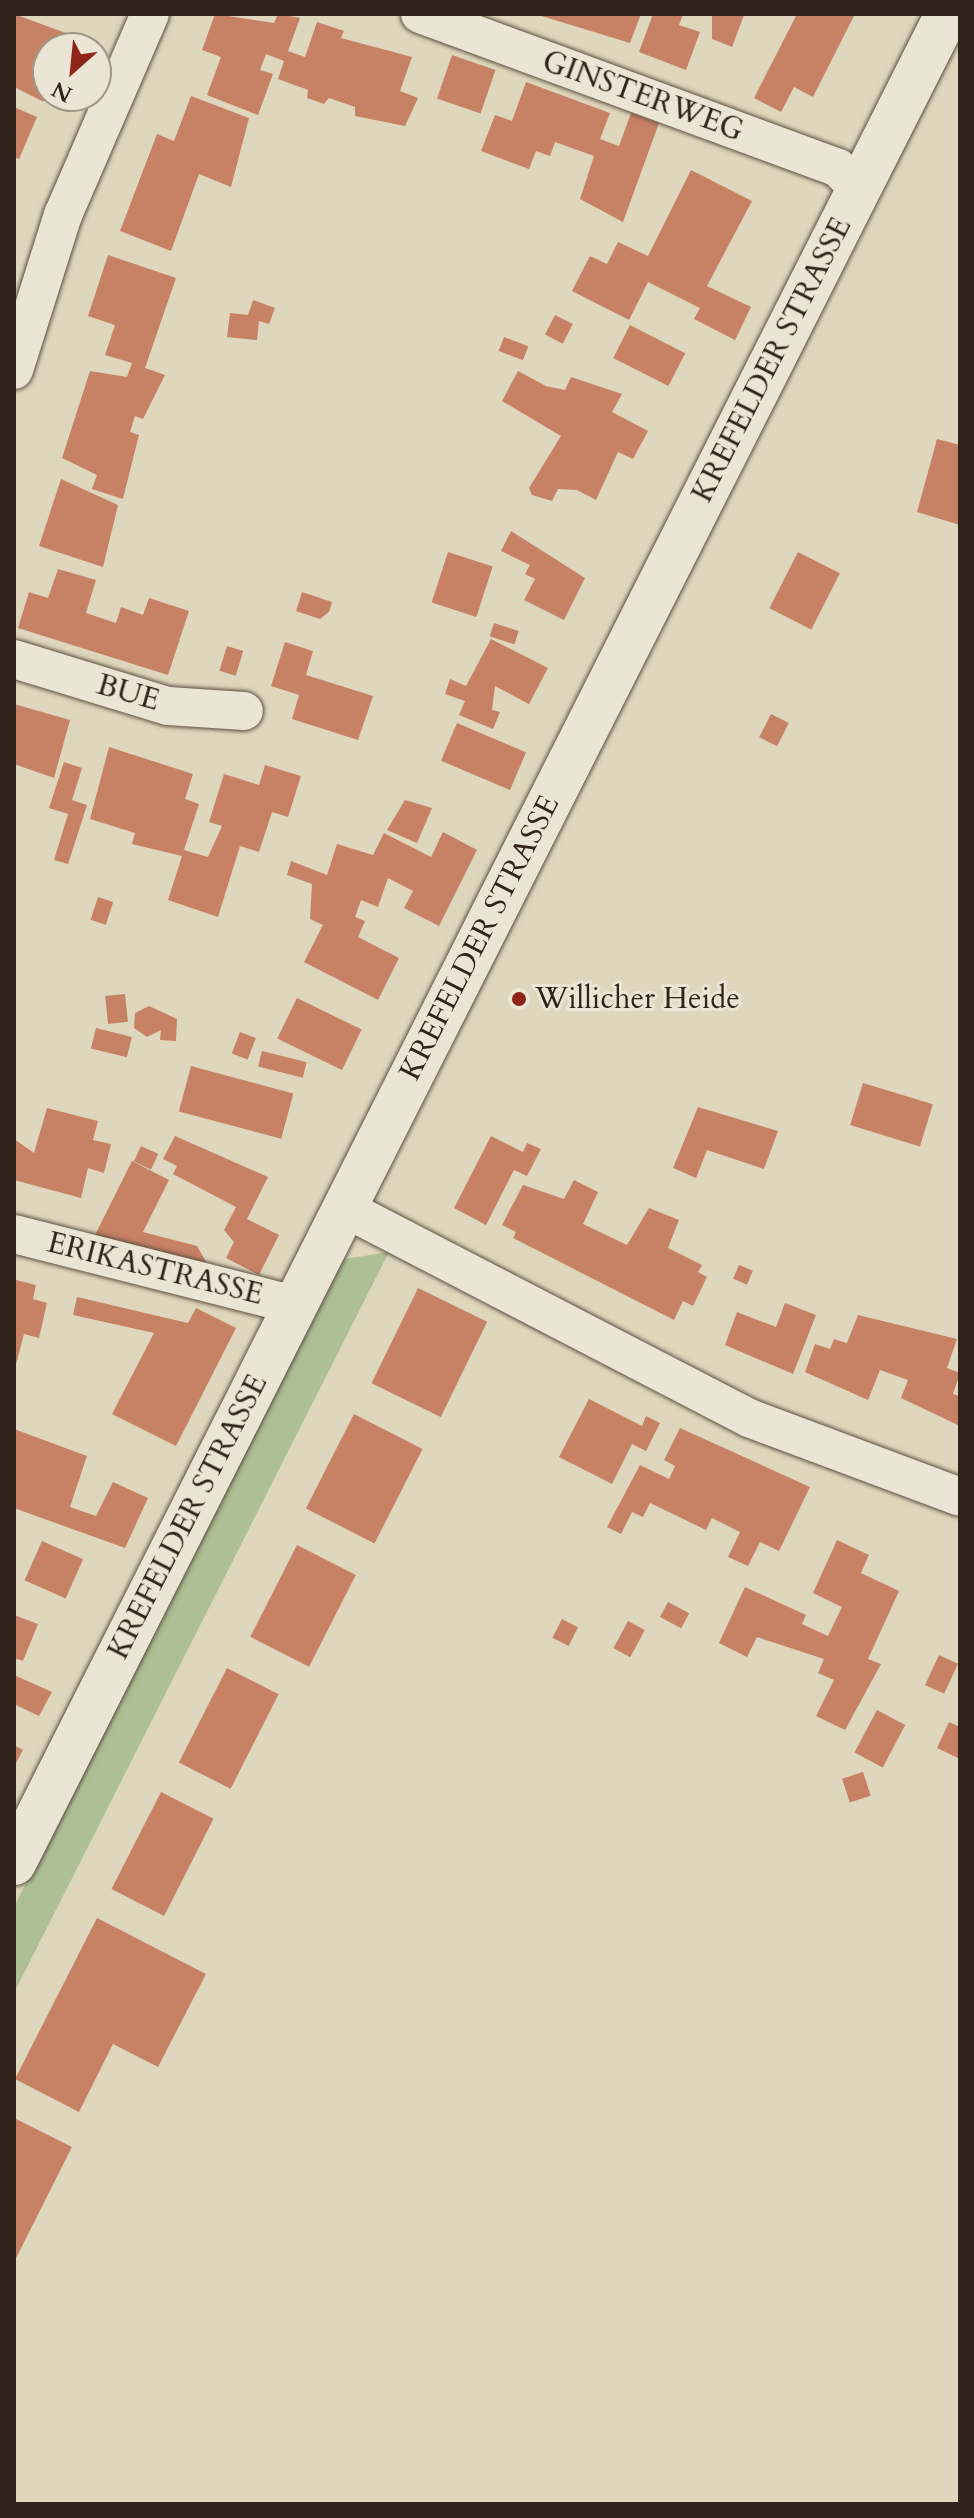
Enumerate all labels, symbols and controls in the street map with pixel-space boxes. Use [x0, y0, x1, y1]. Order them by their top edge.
north arrow [32, 32, 112, 112]
street label: GINSTERWEG [538, 43, 748, 149]
text: N [47, 74, 77, 109]
street label: KREFELDER STRASSE [684, 212, 860, 508]
street label: BUE [93, 667, 163, 719]
street label: KREFELDER STRASSE [392, 790, 568, 1086]
place label: Willicher Heide [535, 981, 740, 1017]
marker: Willicher Heide [510, 990, 528, 1008]
street label: ERIKASTRASSE [43, 1225, 267, 1313]
street label: KREFELDER STRASSE [100, 1369, 276, 1665]

